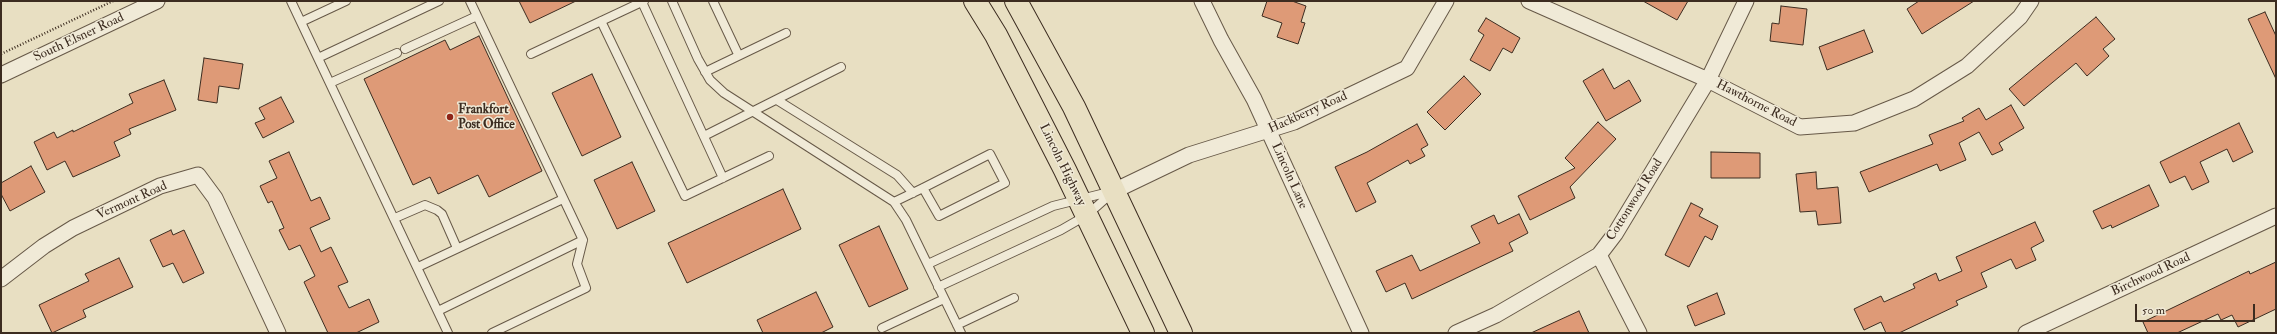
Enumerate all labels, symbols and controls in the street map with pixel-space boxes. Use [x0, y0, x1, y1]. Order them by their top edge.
street label: South Elsner Road [31, 10, 127, 66]
street label: Hawthorne Road [1713, 77, 1799, 131]
street label: Hackberry Road [1266, 89, 1350, 137]
place label: Frankfort Post Office [458, 102, 515, 133]
marker: Frankfort Post Office [445, 112, 455, 122]
street label: Lincoln Highway [1035, 121, 1089, 209]
street label: Lincoln Lane [1268, 141, 1310, 211]
street label: Cottonwood Road [1604, 156, 1666, 244]
street label: Vermont Road [94, 179, 170, 223]
street label: Birchwood Road [2109, 250, 2193, 300]
scale bar [2137, 296, 2257, 322]
text: 50 m [2142, 303, 2165, 318]

